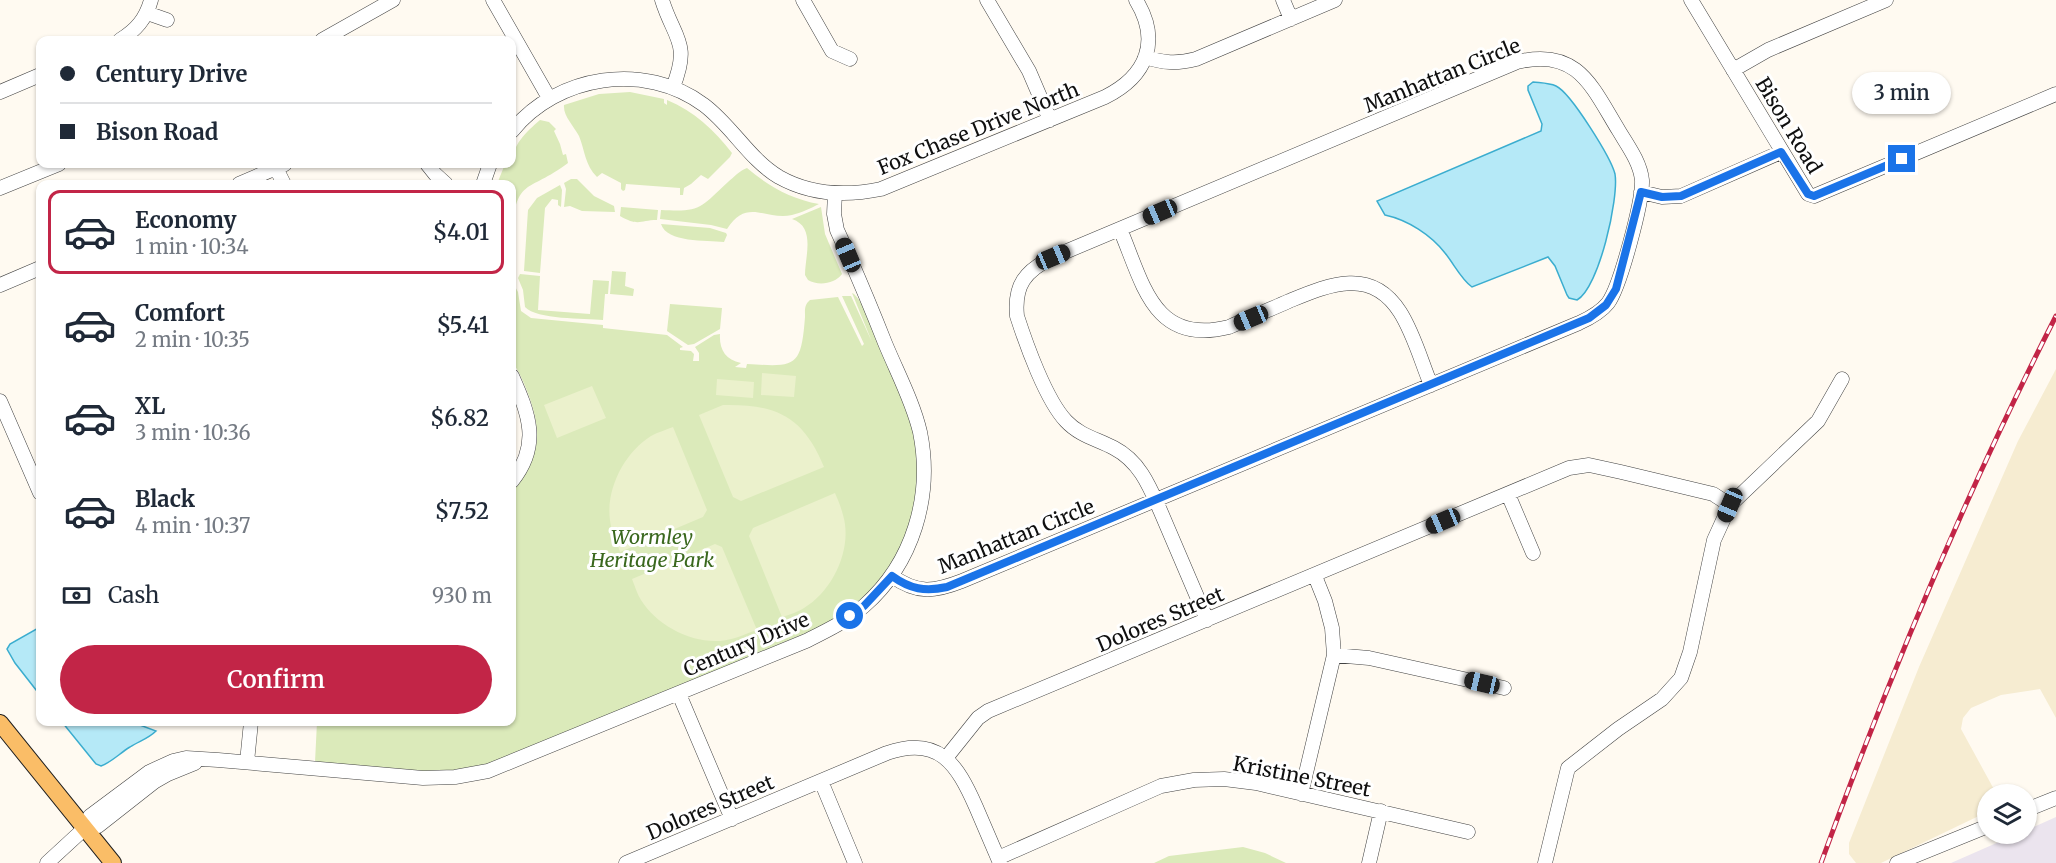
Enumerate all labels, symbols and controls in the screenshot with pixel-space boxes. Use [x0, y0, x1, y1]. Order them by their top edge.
street label: Manhattan Circle [1360, 32, 1524, 118]
text: Century Drive [96, 60, 247, 88]
street label: Bison Road [1751, 72, 1827, 178]
callout: 3 min [1852, 72, 1952, 114]
street label: Fox Chase Drive North [874, 76, 1082, 180]
text: 3 min [1873, 80, 1930, 105]
text: Bison Road [96, 118, 218, 146]
route end [1888, 145, 1915, 172]
car [1140, 197, 1180, 227]
icon: car [63, 205, 117, 259]
text: Economy [135, 206, 236, 234]
text: $4.01 [433, 218, 489, 246]
text: 1 min · 10:34 [135, 234, 249, 259]
car [833, 235, 863, 275]
car [1033, 242, 1073, 272]
icon: car [63, 298, 117, 352]
text: Comfort [135, 299, 225, 327]
car [1231, 303, 1271, 333]
text: $5.41 [436, 311, 489, 339]
text: 2 min · 10:35 [135, 327, 250, 352]
icon: car [63, 391, 117, 445]
text: XL [135, 392, 165, 420]
text: $6.82 [430, 404, 489, 432]
text: 3 min · 10:36 [135, 420, 251, 445]
icon: car [63, 484, 117, 538]
text: Black [135, 485, 195, 513]
car [1715, 485, 1745, 525]
street label: Manhattan Circle [934, 493, 1098, 579]
text: $7.52 [435, 497, 489, 525]
car [1423, 506, 1463, 536]
text: 4 min · 10:37 [135, 513, 250, 538]
park label: Wormley Heritage Park [589, 524, 714, 572]
icon: cash [60, 579, 93, 612]
text: Cash [108, 581, 159, 609]
street label: Dolores Street [1093, 581, 1227, 657]
text: 930 m [432, 583, 492, 608]
route start [836, 602, 863, 629]
street label: Century Drive [679, 606, 813, 682]
button: Confirm [60, 645, 492, 714]
car [1462, 670, 1502, 696]
street label: Kristine Street [1231, 750, 1373, 802]
street label: Dolores Street [643, 769, 777, 845]
map controls [1977, 784, 2037, 844]
button: layers [1977, 784, 2037, 844]

